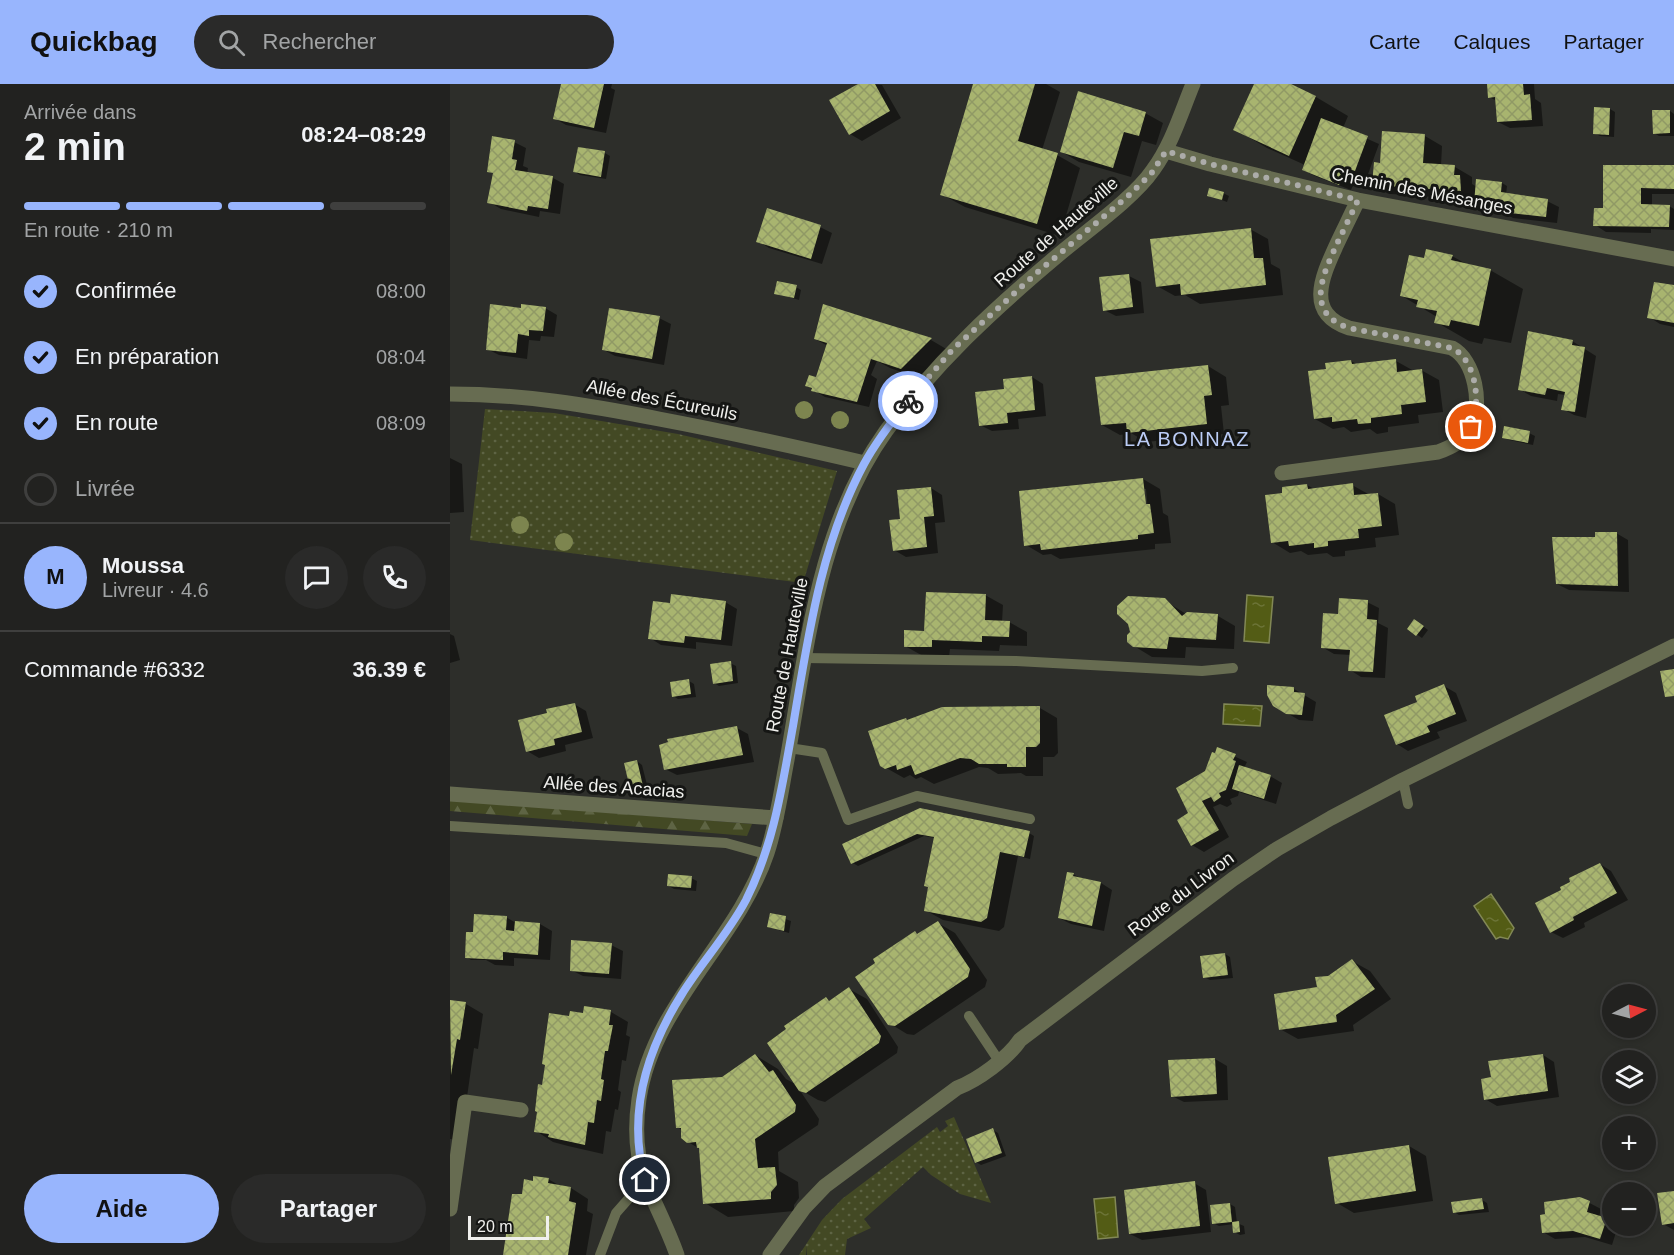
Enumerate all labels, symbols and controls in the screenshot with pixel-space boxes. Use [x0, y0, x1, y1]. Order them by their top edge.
search box [194, 15, 614, 69]
text: Quickbag [30, 26, 158, 57]
icon: search [215, 26, 248, 59]
text: Rechercher [263, 29, 376, 54]
text: Carte [1369, 30, 1420, 53]
text: Calques [1453, 30, 1530, 53]
text: Partager [1563, 30, 1644, 53]
text: Arrivée dans [24, 101, 136, 123]
text: 08:24–08:29 [301, 122, 426, 147]
text: 2 min [24, 125, 126, 168]
street label: Chemin des Mésanges [1330, 164, 1514, 218]
street label: Route de Hauteville [990, 173, 1122, 291]
text: En route · 210 m [24, 219, 173, 241]
icon: check [24, 275, 57, 308]
text: Confirmée [75, 278, 176, 303]
text: 08:00 [376, 280, 426, 302]
icon: check [24, 341, 57, 374]
text: En préparation [75, 344, 219, 369]
text: 08:04 [376, 346, 426, 368]
courier [878, 371, 938, 431]
street label: Allée des Écureuils [585, 376, 739, 424]
icon: bike [892, 385, 925, 418]
pin [1445, 401, 1496, 452]
icon: check [24, 407, 57, 440]
text: En route [75, 410, 158, 435]
icon: bag [1454, 410, 1487, 443]
text: 08:09 [376, 412, 426, 434]
district label: LA BONNAZ [1124, 428, 1250, 450]
text: Livrée [75, 476, 135, 501]
button: chat [285, 546, 348, 609]
button: phone [363, 546, 426, 609]
text: Moussa [102, 553, 184, 578]
text: M [46, 564, 65, 589]
street label: Route de Hauteville [762, 576, 812, 734]
text: Livreur · 4.6 [102, 579, 209, 601]
text: Commande #6332 [24, 657, 205, 682]
text: 36.39 € [353, 657, 426, 682]
street label: Allée des Acacias [543, 772, 685, 802]
street label: Route du Livron [1124, 848, 1238, 940]
north arrow [1602, 984, 1656, 1038]
map controls [1602, 984, 1656, 1236]
button: layers [1602, 1050, 1656, 1104]
button: + [1602, 1116, 1656, 1170]
pin [619, 1154, 670, 1205]
icon: home [628, 1163, 661, 1196]
button: Aide [24, 1174, 219, 1243]
button: Partager [231, 1174, 426, 1243]
button: − [1602, 1182, 1656, 1236]
scale bar [468, 1213, 549, 1240]
text: 20 m [477, 1218, 513, 1235]

